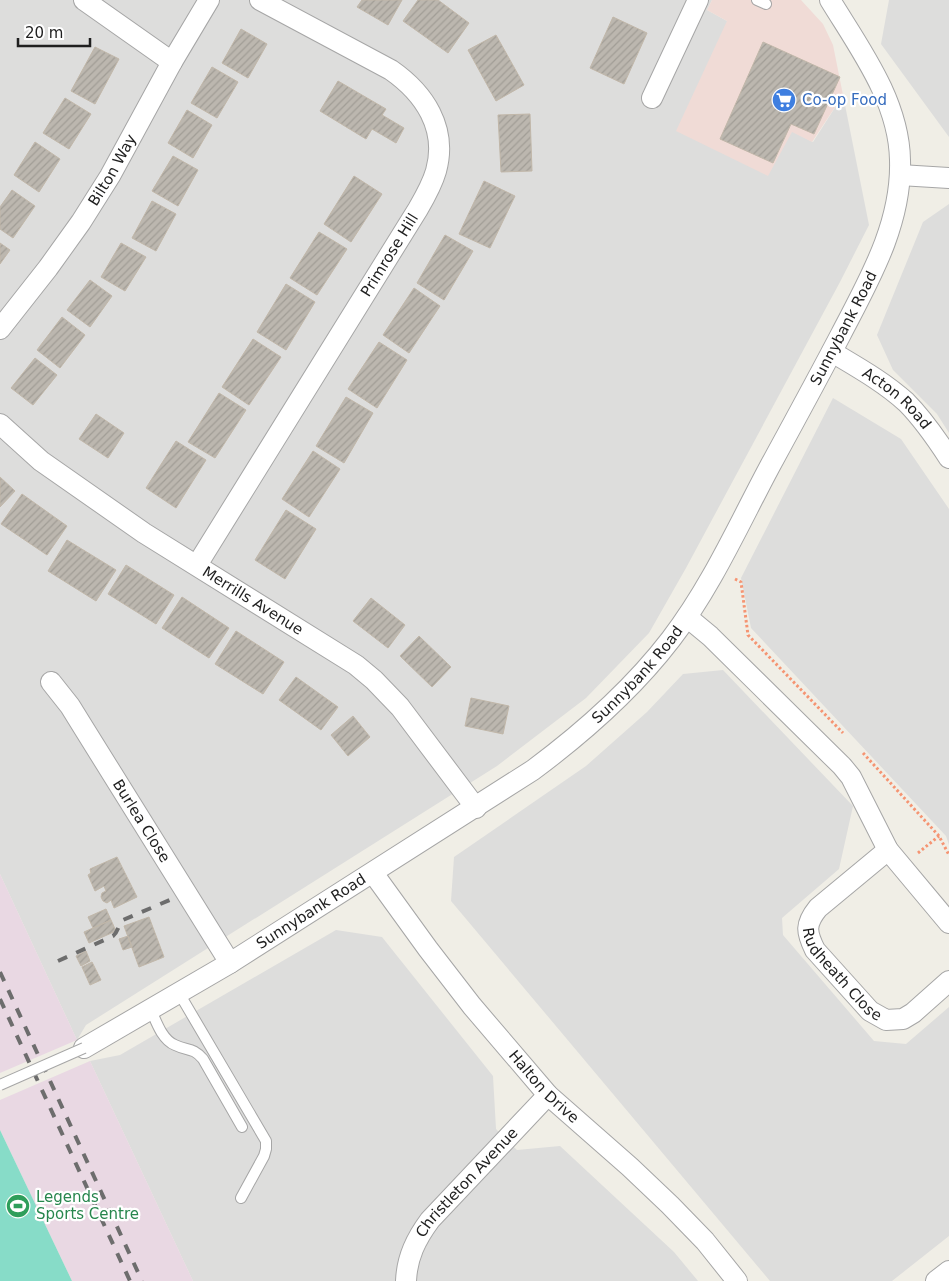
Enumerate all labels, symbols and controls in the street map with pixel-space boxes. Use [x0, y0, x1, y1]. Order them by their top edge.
scale bar [18, 15, 90, 47]
text: 20 m [25, 24, 63, 42]
supermarket icon: Co-op Food [771, 87, 797, 113]
place label: Co-op Food [802, 91, 887, 109]
street label: Bilton Way [84, 131, 140, 209]
street label: Primrose Hill [357, 210, 422, 300]
street label: Sunnybank Road [807, 268, 881, 388]
street label: Acton Road [859, 364, 935, 433]
street label: Merrills Avenue [199, 563, 306, 639]
street label: Sunnybank Road [588, 622, 687, 727]
street label: Burlea Close [109, 776, 174, 866]
street label: Sunnybank Road [253, 870, 369, 953]
street label: Rudheath Close [799, 926, 885, 1025]
street label: Halton Drive [505, 1047, 583, 1127]
street label: Christleton Avenue [412, 1124, 521, 1241]
place label: Legends Sports Centre [36, 1188, 139, 1223]
sports icon: Legends Sports Centre [5, 1193, 31, 1219]

